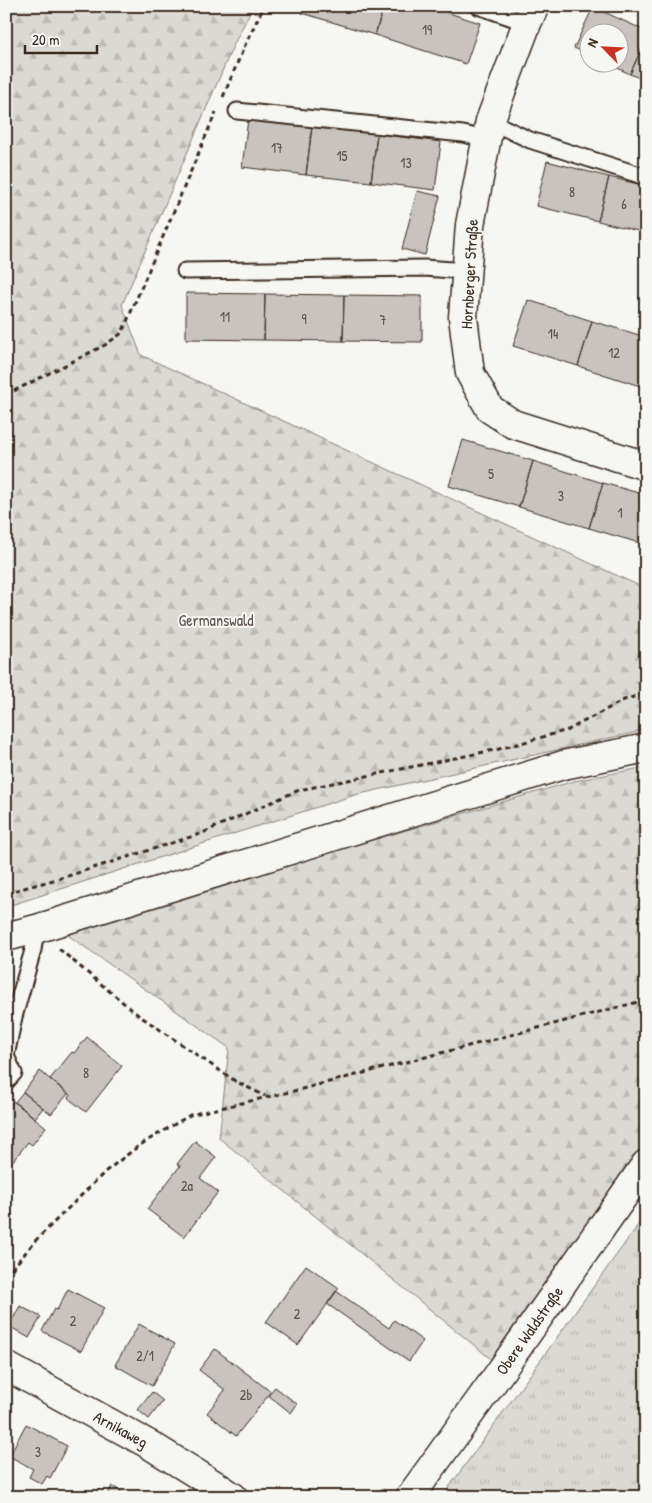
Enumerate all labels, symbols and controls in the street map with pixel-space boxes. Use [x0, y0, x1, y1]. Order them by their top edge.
house number: 19 [422, 20, 432, 39]
scale bar [25, 22, 98, 54]
north arrow [580, 22, 630, 72]
text: 20 m [32, 29, 59, 50]
text: N [581, 35, 602, 50]
house number: 17 [271, 138, 283, 157]
house number: 15 [336, 146, 348, 165]
house number: 13 [400, 153, 412, 172]
house number: 8 [569, 182, 575, 201]
house number: 6 [621, 194, 627, 213]
street label: Hornberger Straße [455, 218, 483, 329]
house number: 11 [220, 307, 230, 326]
house number: 9 [301, 309, 307, 328]
house number: 7 [380, 310, 387, 329]
house number: 14 [548, 324, 558, 343]
house number: 12 [608, 343, 620, 362]
house number: 5 [488, 464, 494, 483]
house number: 3 [558, 486, 564, 505]
house number: 1 [617, 503, 623, 522]
park label: Germanswald [179, 609, 253, 631]
house number: 8 [83, 1063, 89, 1082]
house number: 2a [181, 1176, 194, 1195]
street label: Obere Waldstraße [491, 1281, 568, 1379]
house number: 2 [294, 1304, 301, 1323]
house number: 2 [70, 1311, 77, 1330]
house number: 2/1 [136, 1346, 154, 1365]
house number: 2b [240, 1385, 252, 1404]
street label: Arnikaweg [90, 1405, 152, 1453]
house number: 3 [35, 1442, 41, 1461]

